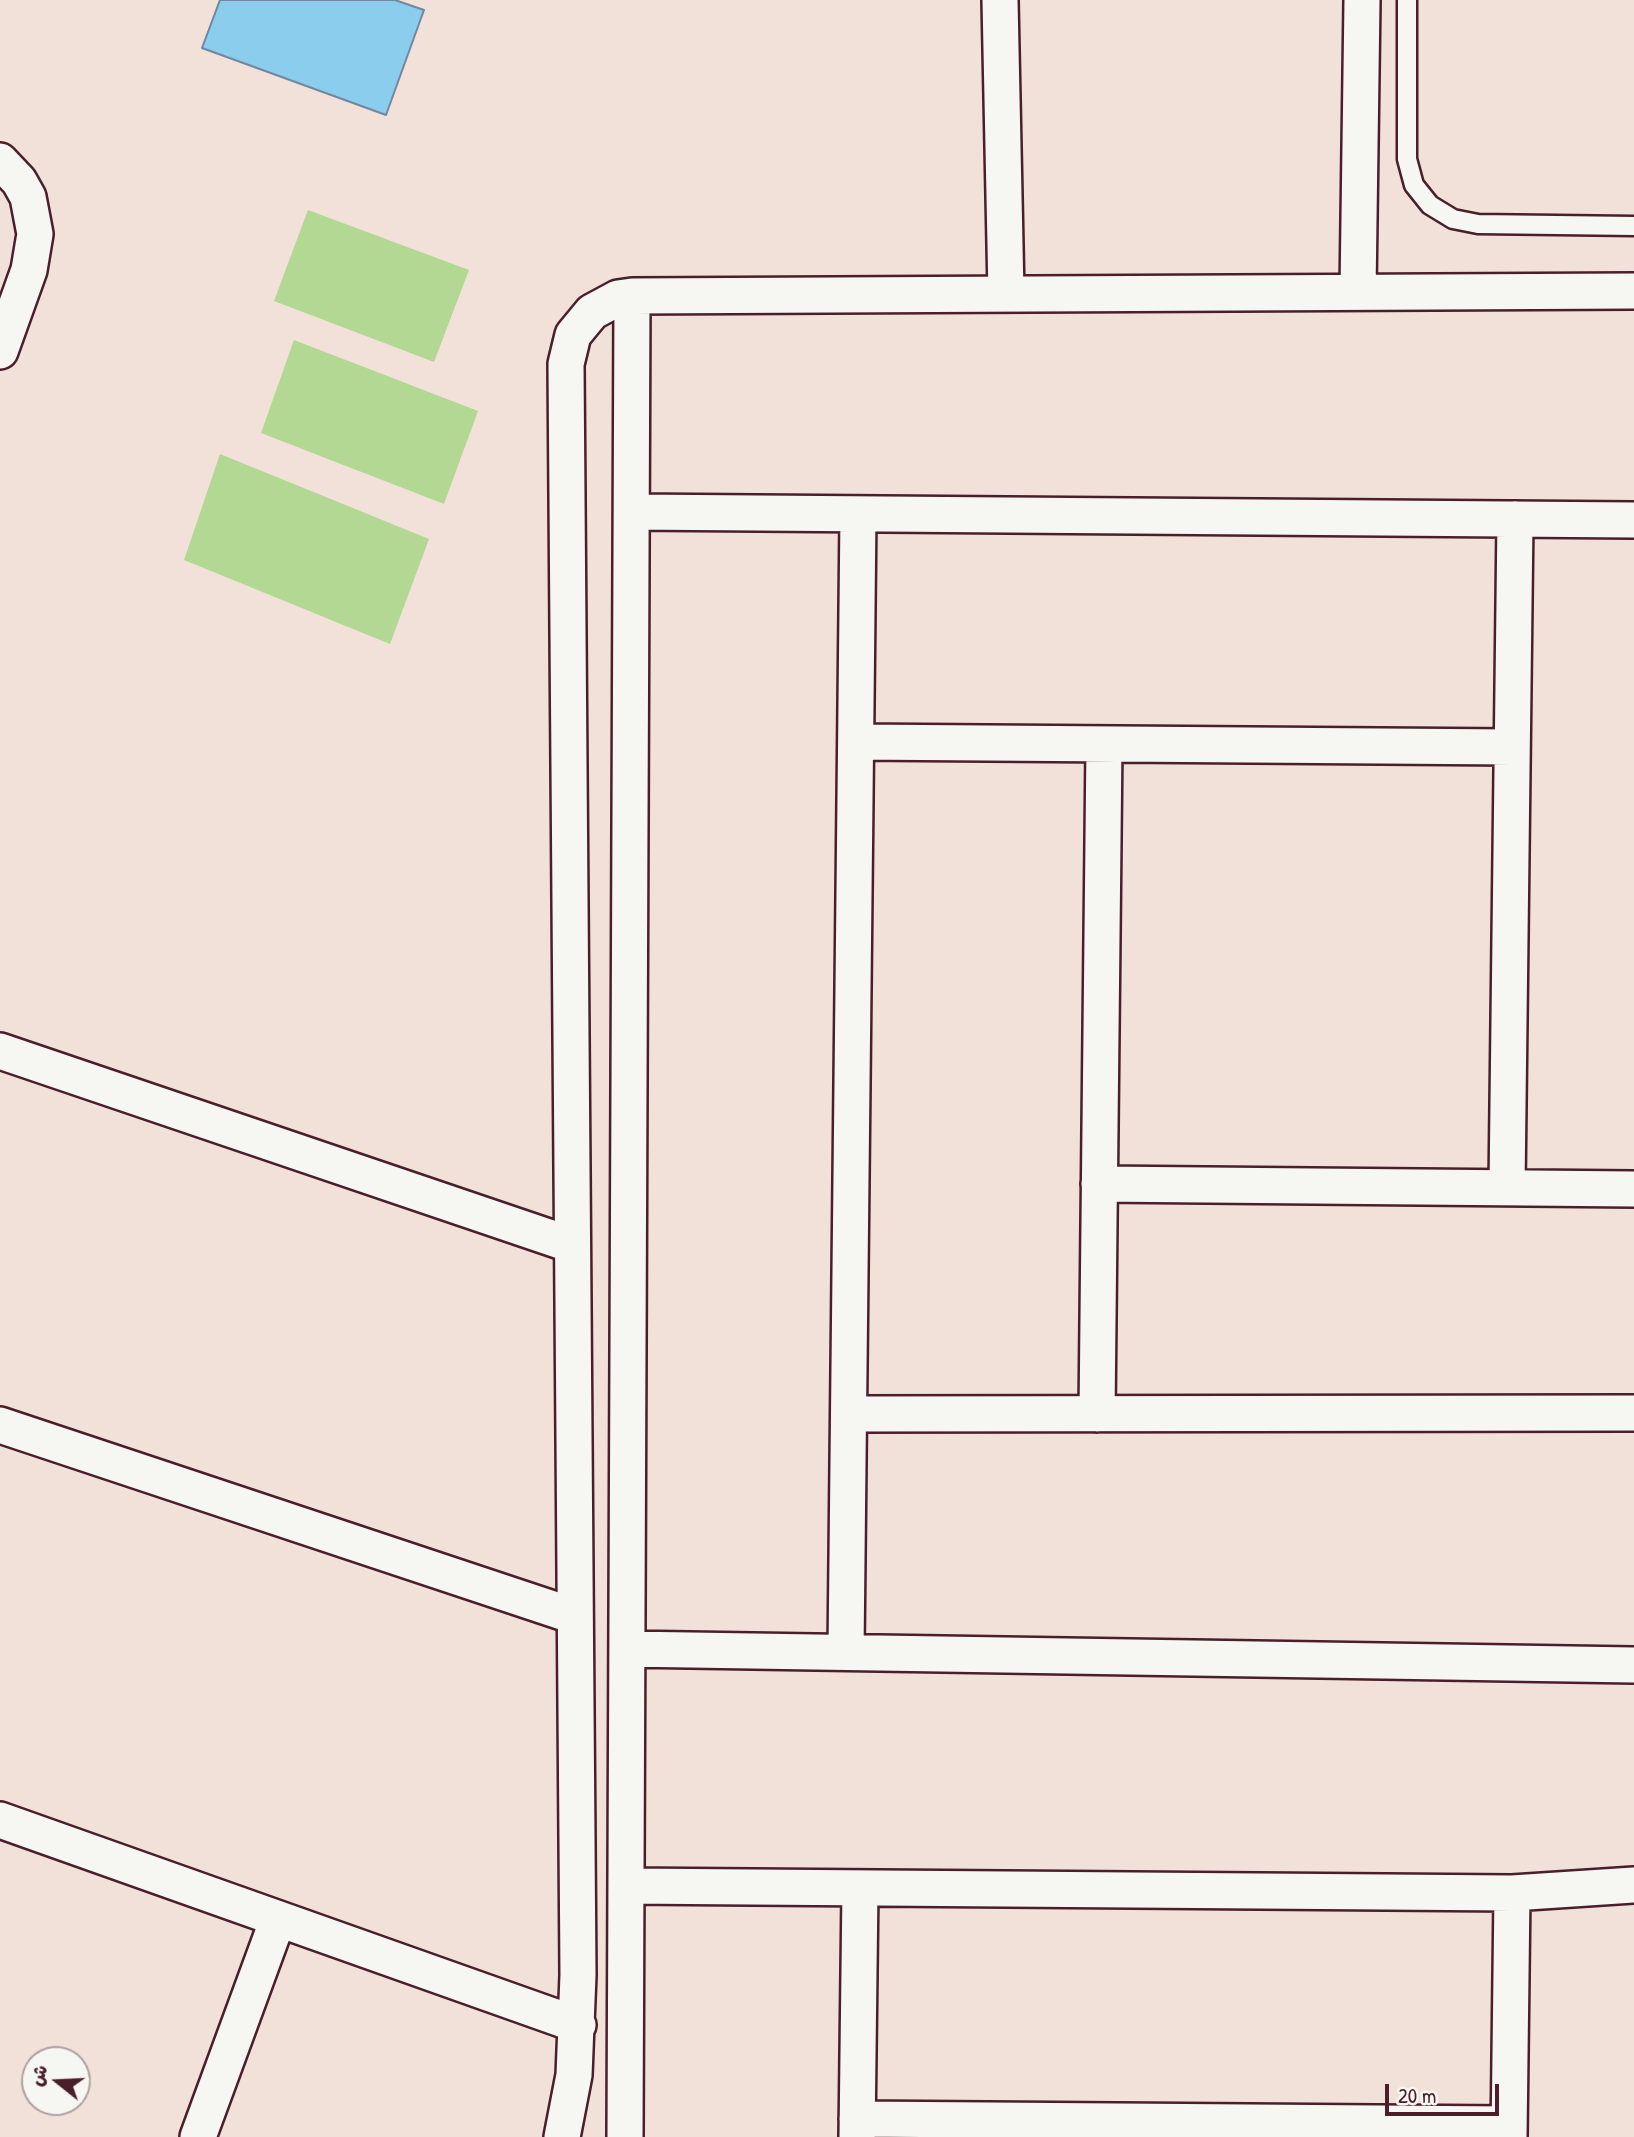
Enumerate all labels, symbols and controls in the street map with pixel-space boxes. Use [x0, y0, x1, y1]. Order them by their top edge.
north arrow [21, 2046, 91, 2116]
text: ش [22, 2061, 54, 2089]
scale bar [1389, 2070, 1503, 2114]
text: 20 m [1398, 2081, 1436, 2110]

